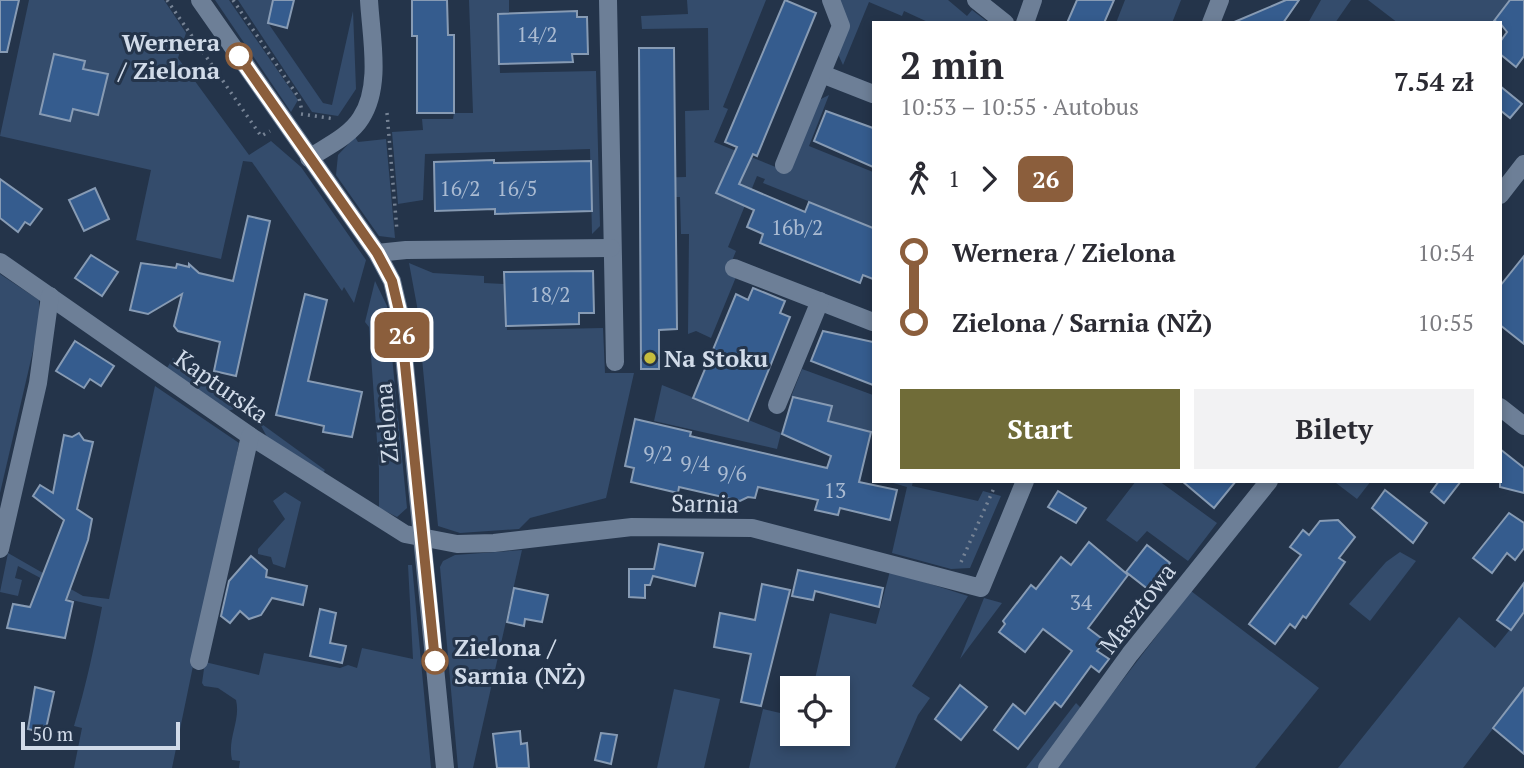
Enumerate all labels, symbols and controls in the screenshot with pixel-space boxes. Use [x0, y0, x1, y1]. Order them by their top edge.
house number: 14/2 [517, 20, 557, 48]
place label: Wernera / Zielona [116, 26, 221, 86]
text: 2 min [900, 40, 1004, 90]
marker: Wernera / Zielona [226, 43, 252, 69]
text: 7.54 zł [1394, 64, 1474, 98]
text: 10:53 – 10:55 · Autobus [900, 91, 1139, 122]
icon: walk [900, 160, 938, 198]
icon: forward [970, 160, 1008, 198]
text: 1 [948, 163, 960, 194]
text: 26 [1032, 163, 1059, 195]
house number: 16/2 [440, 174, 480, 202]
house number: 16/5 [497, 174, 537, 202]
house number: 16b/2 [771, 213, 823, 241]
text: Wernera / Zielona [952, 235, 1176, 269]
text: 10:54 [1417, 237, 1474, 268]
house number: 18/2 [530, 280, 570, 308]
text: Zielona / Sarnia (NŻ) [952, 305, 1212, 339]
text: 10:55 [1417, 307, 1474, 338]
line badge: 26 [370, 312, 434, 358]
text: 26 [388, 319, 416, 351]
street label: Kapturska [169, 342, 275, 430]
place label: Na Stoku [664, 342, 768, 374]
marker: Na Stoku [642, 350, 658, 366]
street label: Zielona [367, 381, 405, 465]
button: Start [900, 389, 1180, 469]
button: Bilety [1194, 389, 1474, 469]
house number: 9/2 [643, 439, 673, 467]
house number: 9/4 [680, 449, 711, 477]
house number: 9/6 [717, 459, 747, 487]
house number: 13 [824, 476, 846, 504]
street label: Sarnia [671, 486, 739, 520]
street label: Masztowa [1092, 556, 1182, 660]
house number: 34 [1070, 588, 1093, 616]
place label: Zielona / Sarnia (NŻ) [454, 631, 586, 691]
marker: Zielona / Sarnia (NŻ) [422, 648, 448, 674]
map controls [780, 676, 850, 746]
button: locate [780, 676, 850, 746]
scale bar [21, 719, 180, 751]
text: 50 m [32, 721, 73, 746]

